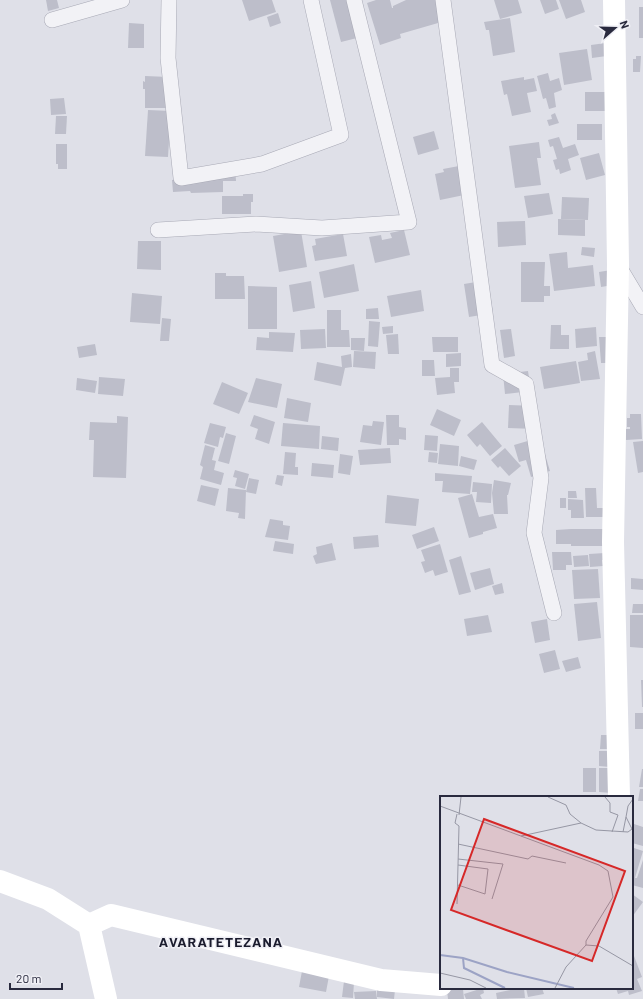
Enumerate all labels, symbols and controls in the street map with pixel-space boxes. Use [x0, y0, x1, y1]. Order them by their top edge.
north arrow [595, 8, 635, 48]
text: N [618, 19, 632, 30]
inset map [440, 796, 633, 989]
district label: AVARATETEZANA [159, 933, 283, 950]
scale bar [10, 965, 62, 991]
text: 20 m [16, 971, 42, 985]

